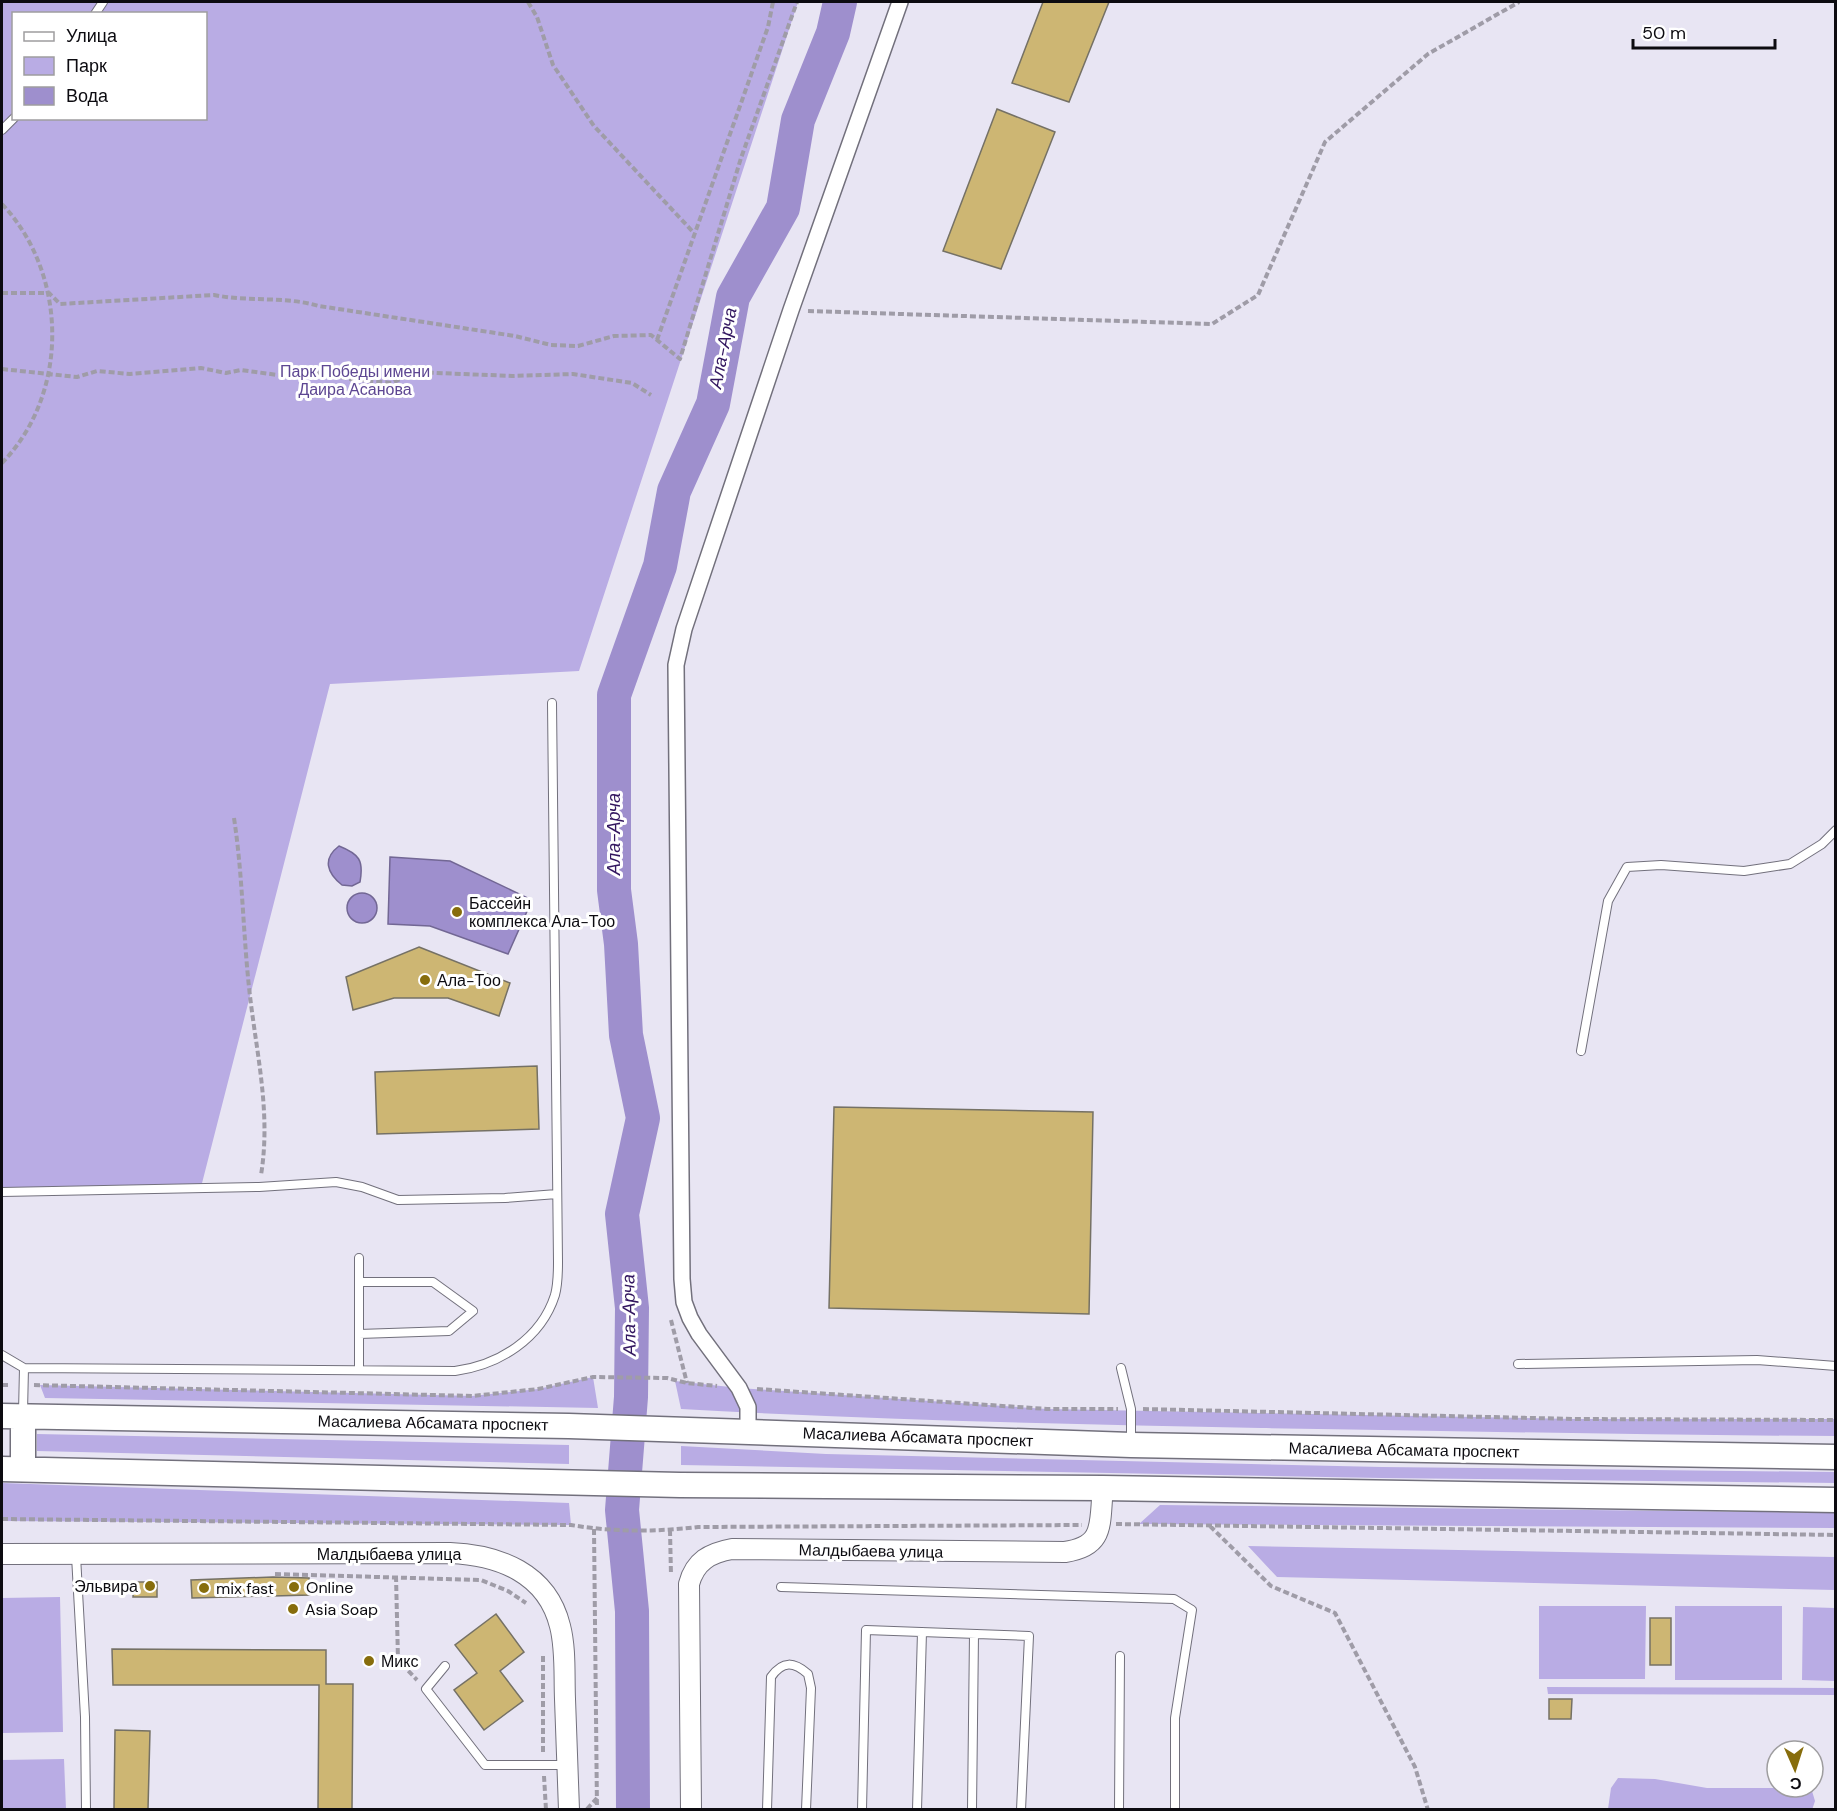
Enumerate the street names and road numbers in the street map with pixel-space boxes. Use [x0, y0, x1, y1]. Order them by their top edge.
street label: Масалиева Абсамата проспект [317, 1410, 549, 1436]
street label: Масалиева Абсамата проспект [802, 1422, 1034, 1452]
street label: Масалиева Абсамата проспект [1288, 1437, 1520, 1463]
street label: Малдыбаева улица [799, 1539, 944, 1563]
street label: Малдыбаева улица [317, 1544, 461, 1565]

